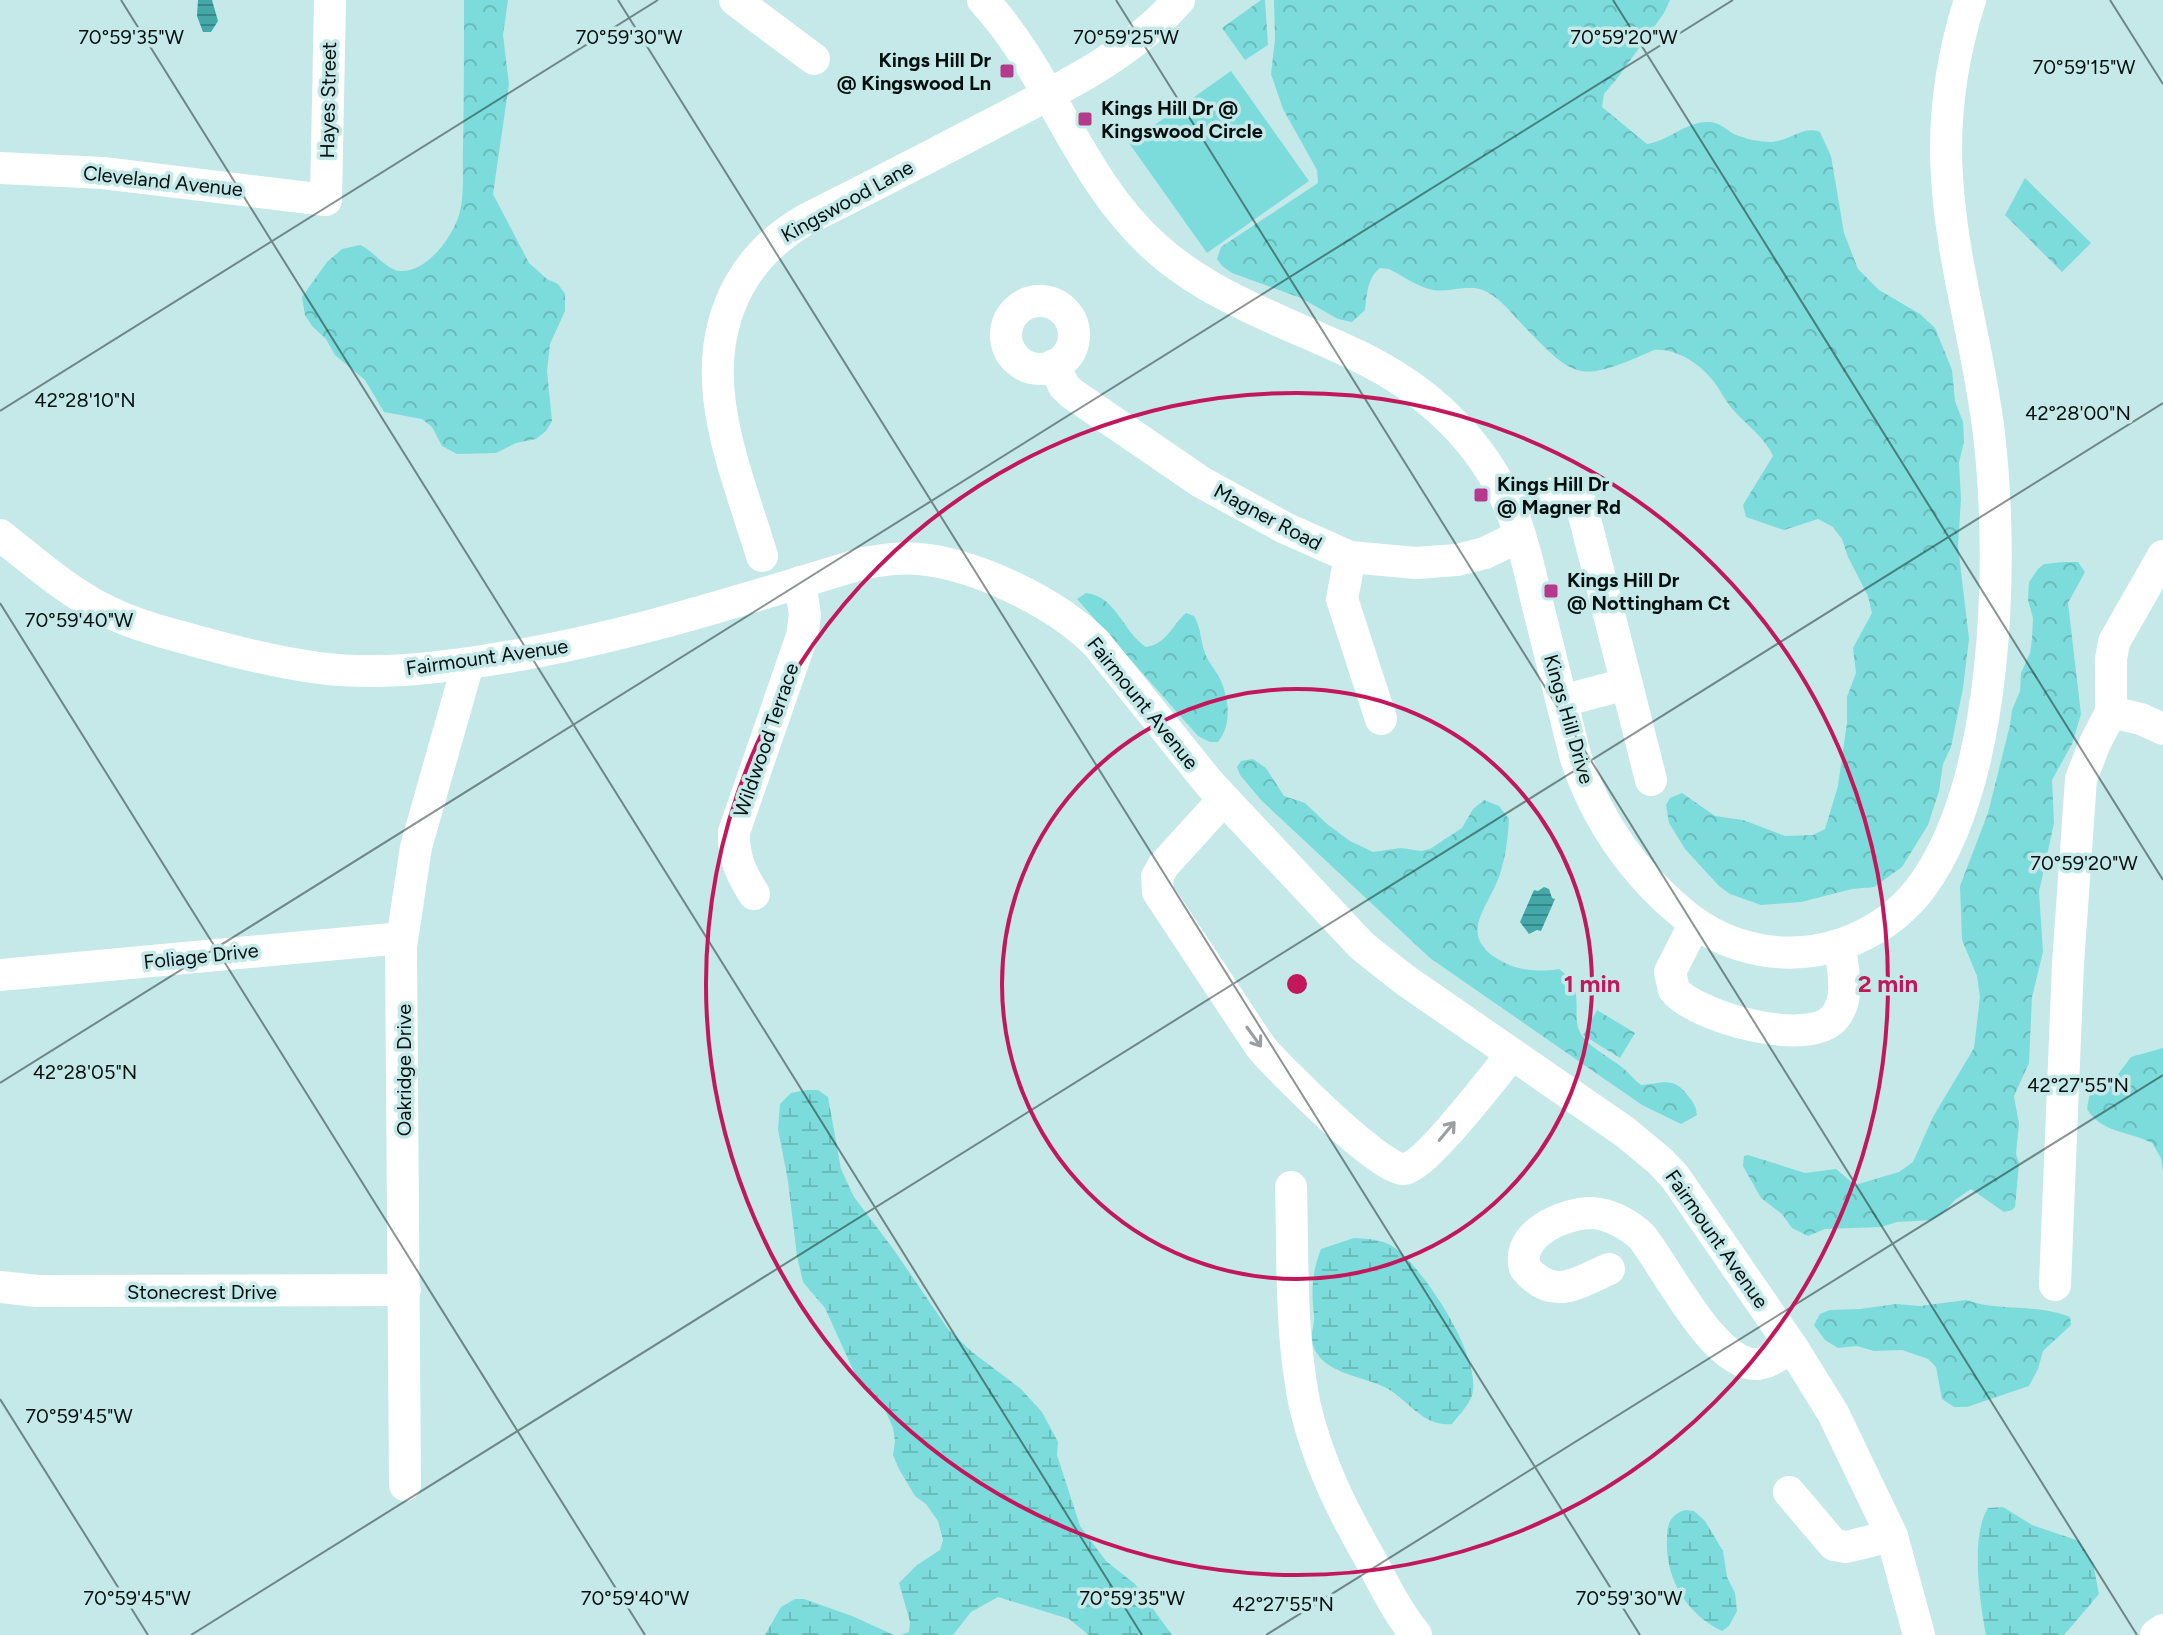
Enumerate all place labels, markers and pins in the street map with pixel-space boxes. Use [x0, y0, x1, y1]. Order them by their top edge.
place label: Kings Hill Dr @ Kingswood Ln [837, 48, 991, 95]
marker: Kings Hill Dr @ Kingswood Ln [998, 62, 1016, 80]
place label: Kings Hill Dr @ Kingswood Circle [1101, 96, 1263, 143]
marker: Kings Hill Dr @ Kingswood Circle [1076, 110, 1094, 128]
place label: Kings Hill Dr @ Magner Rd [1497, 472, 1621, 519]
marker: Kings Hill Dr @ Magner Rd [1472, 486, 1490, 504]
place label: Kings Hill Dr @ Nottingham Ct [1567, 568, 1730, 615]
marker: Kings Hill Dr @ Nottingham Ct [1542, 582, 1560, 600]
centre of rings [1283, 970, 1311, 998]

